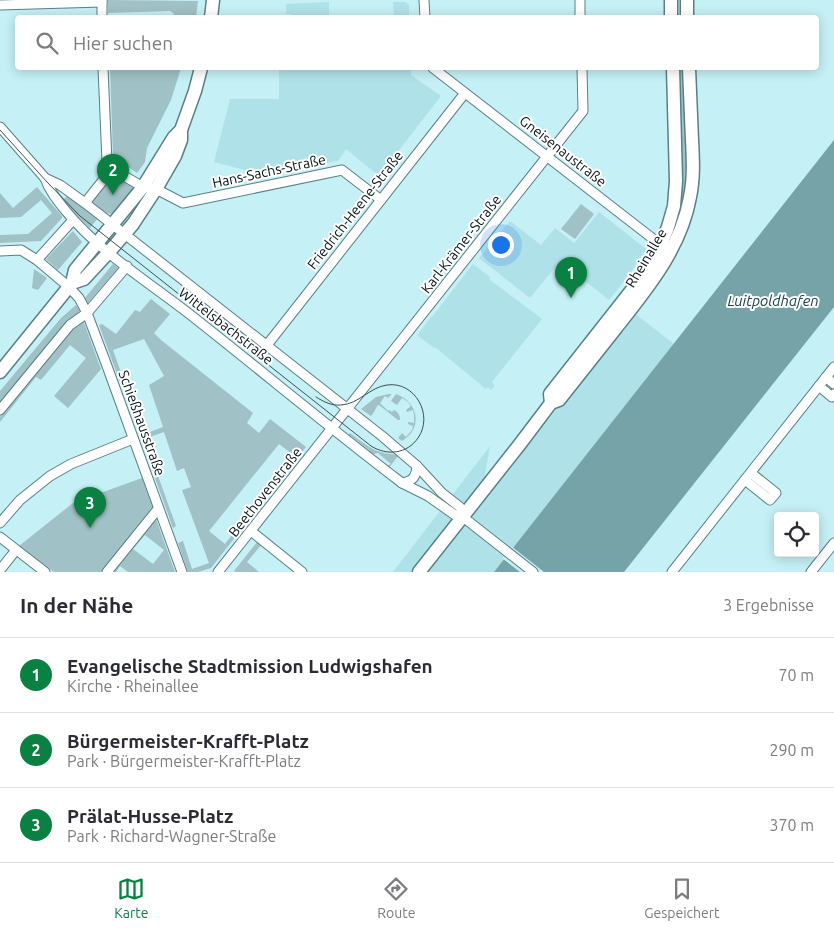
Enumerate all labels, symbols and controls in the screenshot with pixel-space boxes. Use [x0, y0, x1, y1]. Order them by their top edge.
search box [15, 15, 819, 70]
icon: search [33, 29, 61, 57]
text: Hier suchen [73, 32, 173, 54]
street label: Gneisenaustraße [516, 112, 610, 190]
street label: Friedrich-Heene-Straße [304, 148, 406, 272]
street label: Hans-Sachs-Straße [211, 151, 327, 191]
pin: 2 [97, 154, 129, 195]
street label: Karl-Krämer-Straße [418, 192, 504, 296]
street label: Rheinallee [622, 226, 670, 290]
your location [488, 232, 514, 258]
pin: 1 [555, 257, 587, 298]
street label: Wittelsbachstraße [176, 284, 276, 368]
water label: Luitpoldhafen [727, 292, 819, 309]
street label: Schießhausstraße [116, 368, 168, 478]
street label: Beethovenstraße [225, 444, 305, 540]
pin: 3 [74, 487, 106, 528]
map controls [774, 512, 819, 557]
button: locate [774, 512, 819, 557]
text: In der Nähe [20, 593, 133, 617]
text: 3 Ergebnisse [723, 596, 814, 614]
text: Evangelische Stadtmission Ludwigshafen [67, 655, 433, 677]
text: 1 [31, 666, 41, 684]
text: 70 m [778, 666, 814, 684]
text: Kirche · Rheinallee [67, 677, 199, 695]
text: Bürgermeister-Krafft-Platz [67, 730, 309, 752]
text: 2 [31, 741, 41, 759]
text: 290 m [769, 741, 814, 759]
text: Park · Bürgermeister-Krafft-Platz [67, 752, 301, 770]
text: Prälat-Husse-Platz [67, 805, 233, 827]
text: 3 [31, 816, 41, 834]
text: 370 m [769, 816, 814, 834]
text: Park · Richard-Wagner-Straße [67, 827, 276, 845]
tab: Karte [114, 875, 149, 921]
tab: Route [377, 875, 415, 921]
tab: Gespeichert [644, 875, 720, 921]

